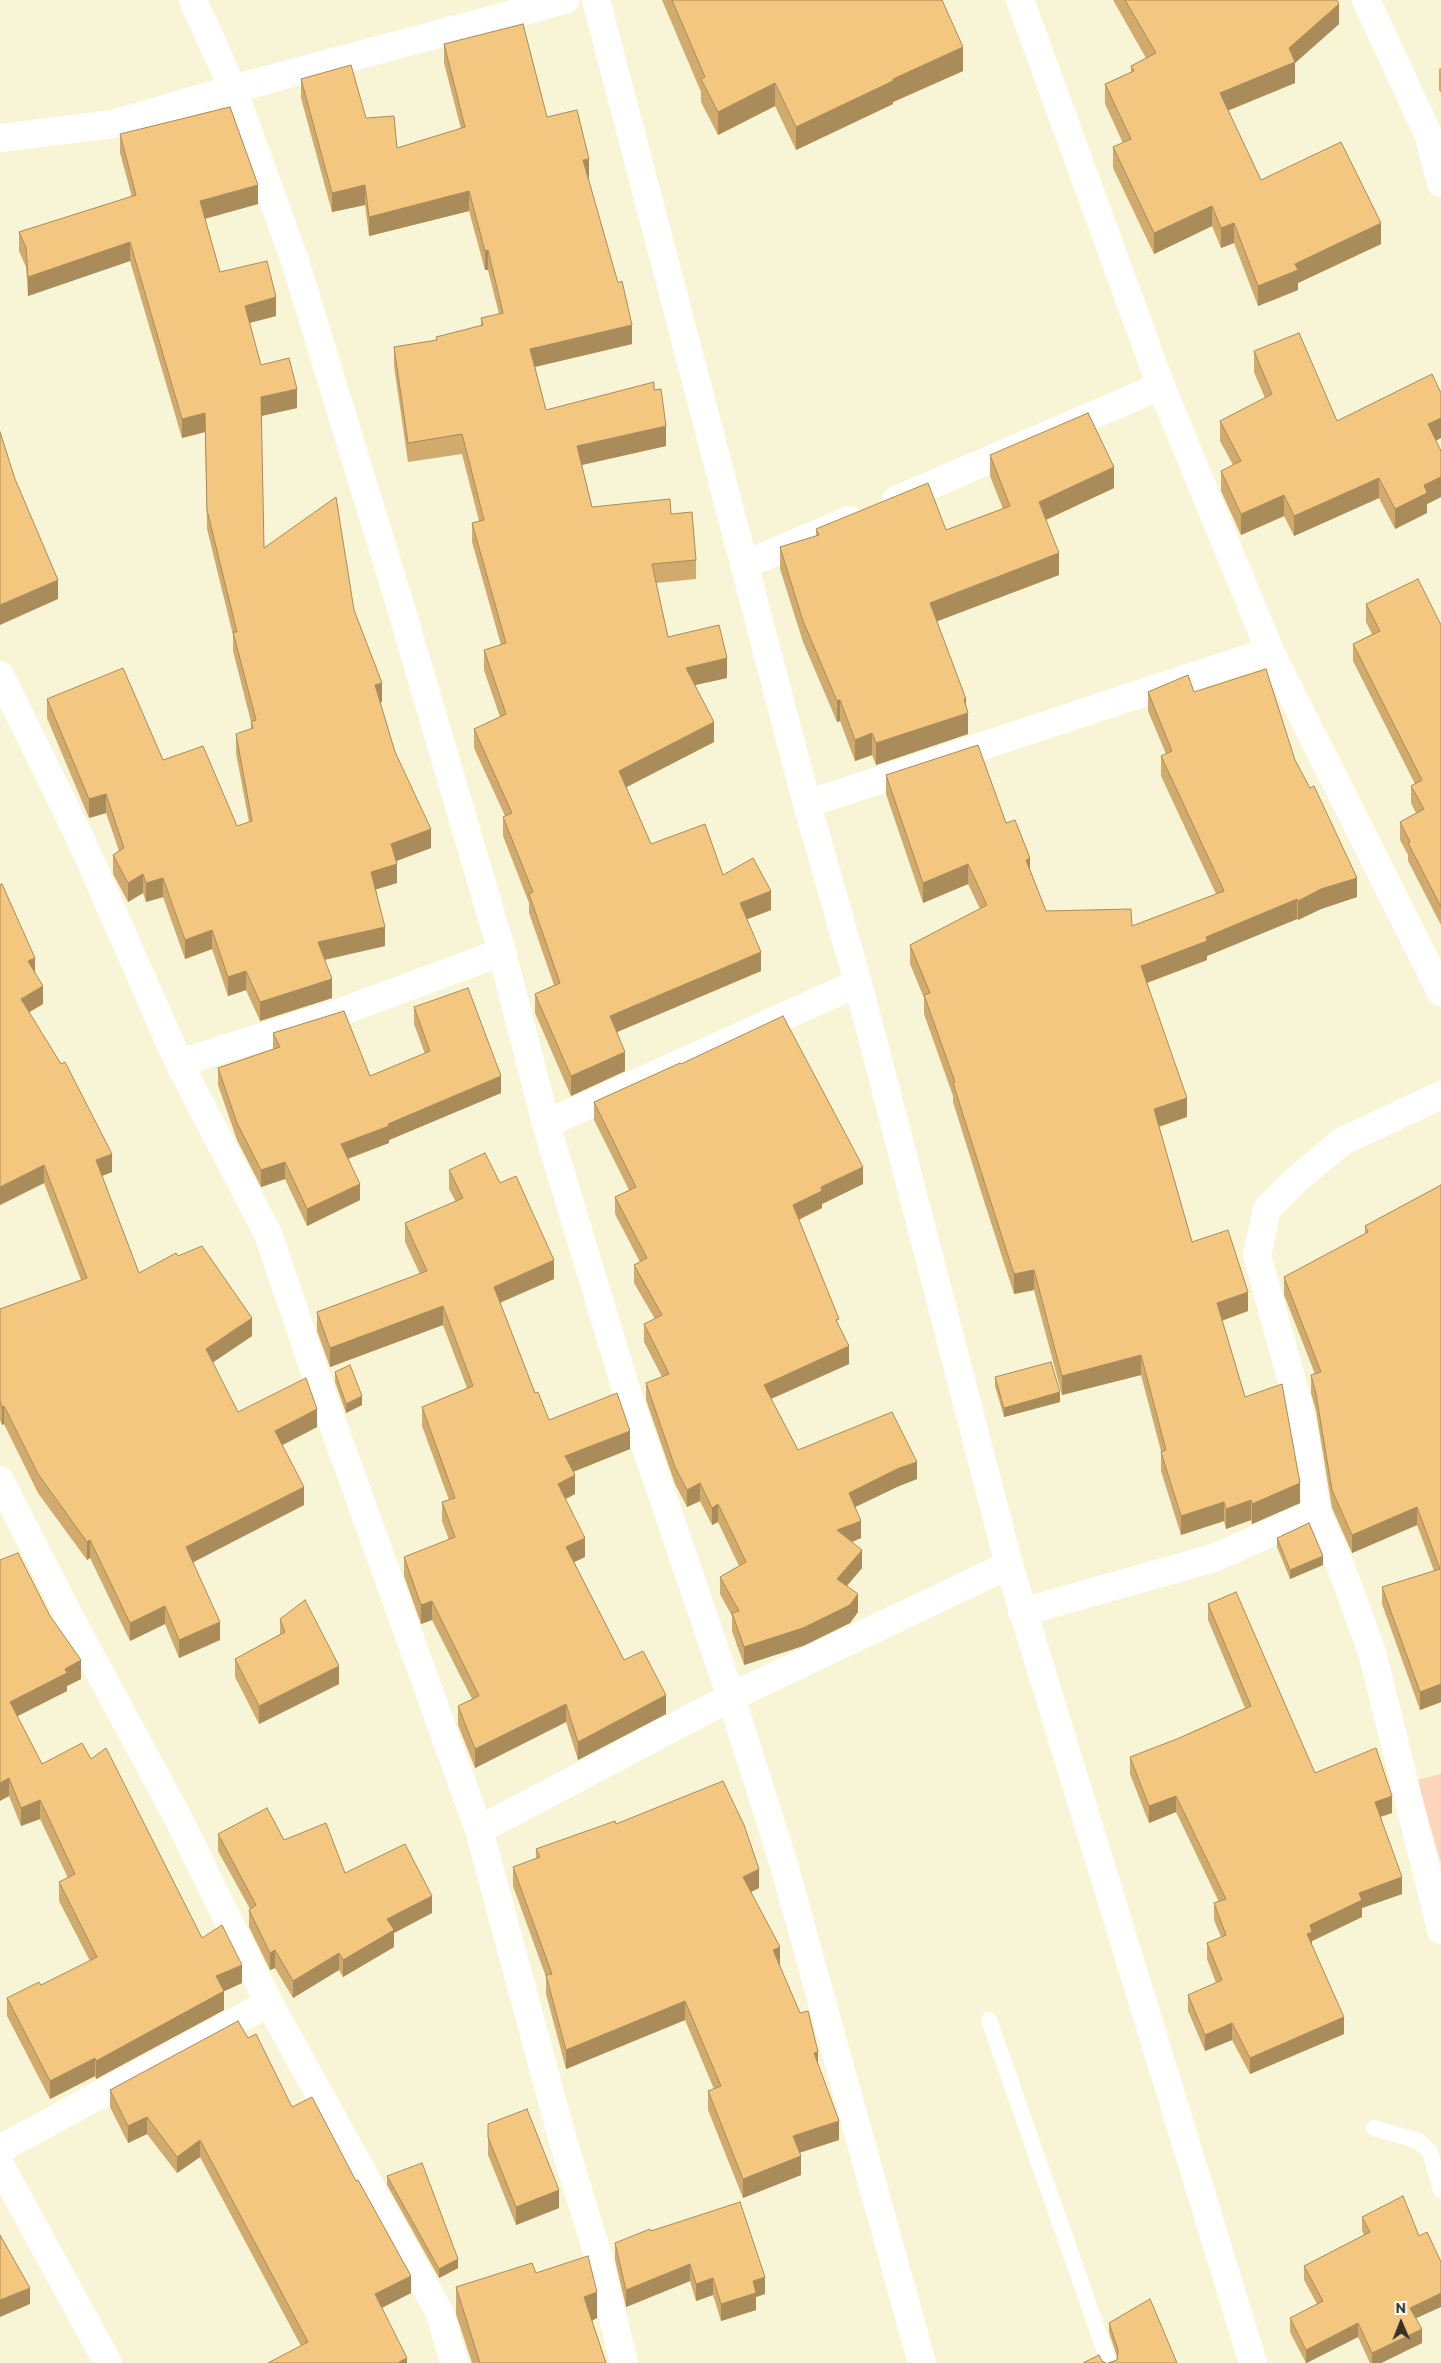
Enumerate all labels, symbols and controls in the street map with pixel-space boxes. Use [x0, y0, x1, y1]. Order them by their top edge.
north arrow [1376, 2298, 1426, 2348]
text: N [1395, 2299, 1406, 2316]

